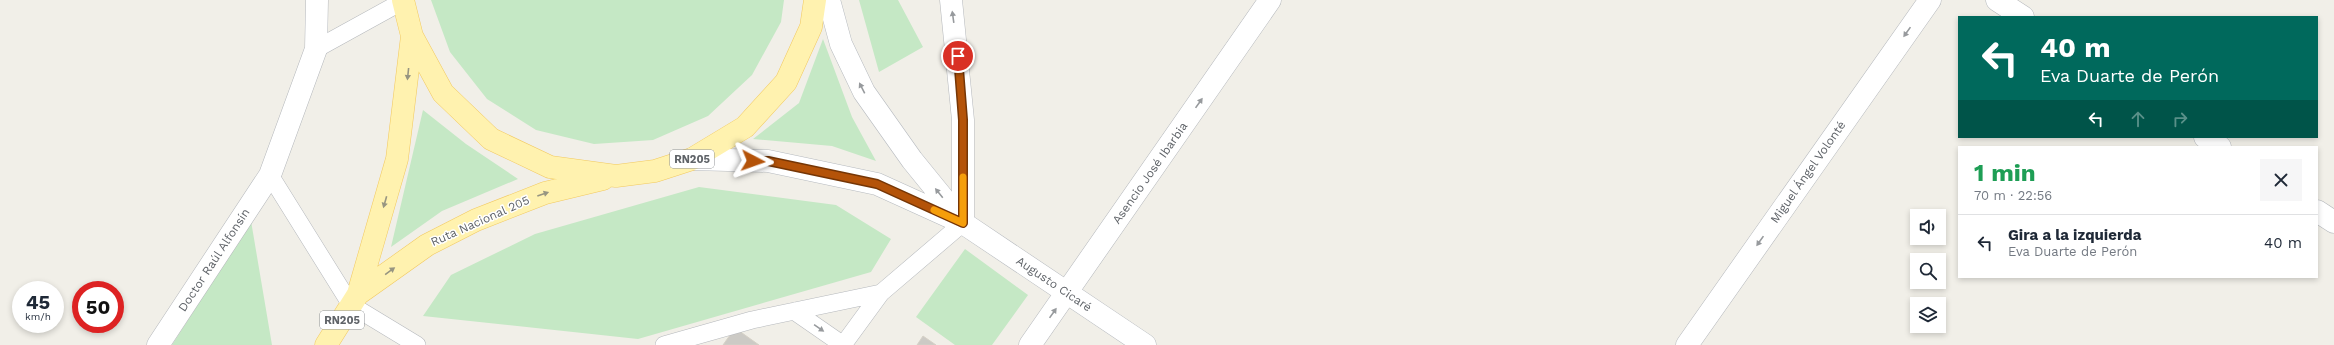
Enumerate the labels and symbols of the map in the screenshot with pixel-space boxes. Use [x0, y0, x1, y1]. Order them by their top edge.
one-way arrow [950, 11, 956, 23]
one-way arrow [1903, 27, 1911, 37]
pin [941, 39, 975, 73]
one-way arrow [405, 68, 412, 80]
one-way arrow [859, 82, 865, 94]
one-way arrow [1195, 98, 1203, 108]
street label: Miguel Ángel Volonté [1768, 118, 1849, 226]
street label: Asencio José Ibarbia [1110, 119, 1191, 227]
position arrow [732, 140, 774, 182]
road number: RN205 [670, 150, 714, 168]
one-way arrow [934, 187, 943, 198]
one-way arrow [537, 190, 549, 196]
street label: Ruta Nacional 205 [428, 193, 532, 249]
one-way arrow [382, 196, 388, 208]
street label: Doctor Raúl Alfonsín [175, 206, 253, 314]
one-way arrow [1756, 236, 1764, 247]
street label: Augusto Cicaré [1014, 254, 1095, 315]
one-way arrow [385, 267, 395, 275]
speed limit sign: 50 [72, 281, 124, 333]
one-way arrow [1049, 308, 1057, 318]
road number: RN205 [320, 311, 364, 329]
one-way arrow [814, 324, 824, 332]

